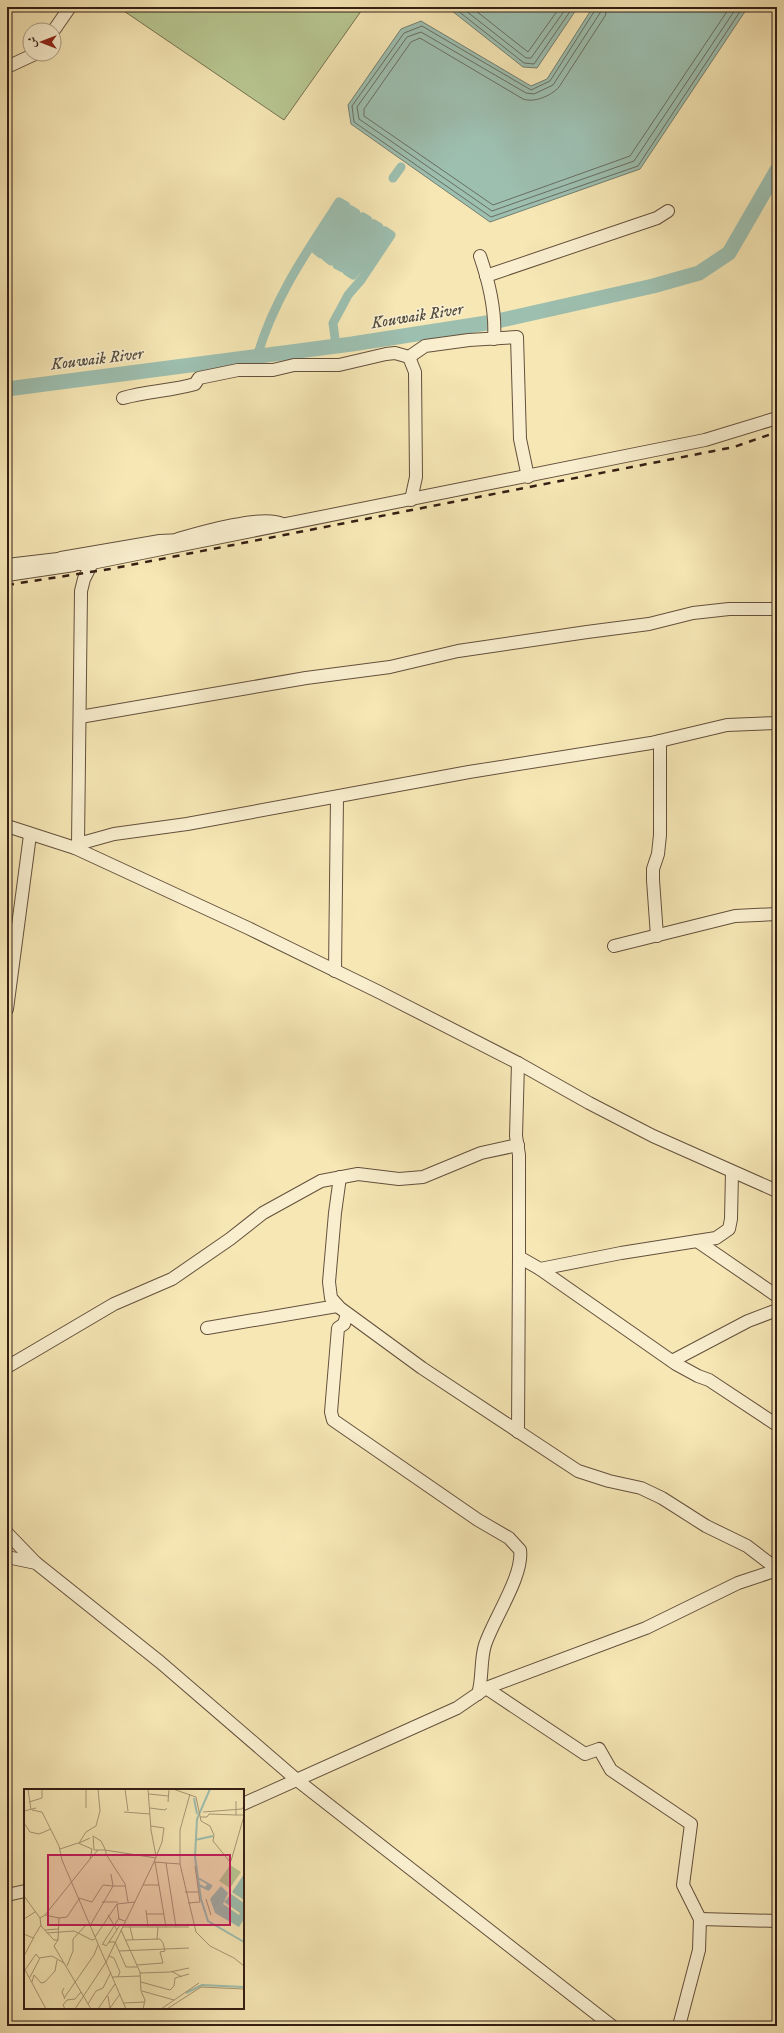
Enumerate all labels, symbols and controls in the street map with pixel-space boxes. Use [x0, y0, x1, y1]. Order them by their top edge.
north arrow [22, 22, 62, 62]
text: ش [26, 36, 40, 47]
water label: Kouwaik River [369, 299, 466, 333]
water label: Kouwaik River [49, 343, 146, 375]
inset map [24, 1789, 244, 2009]

